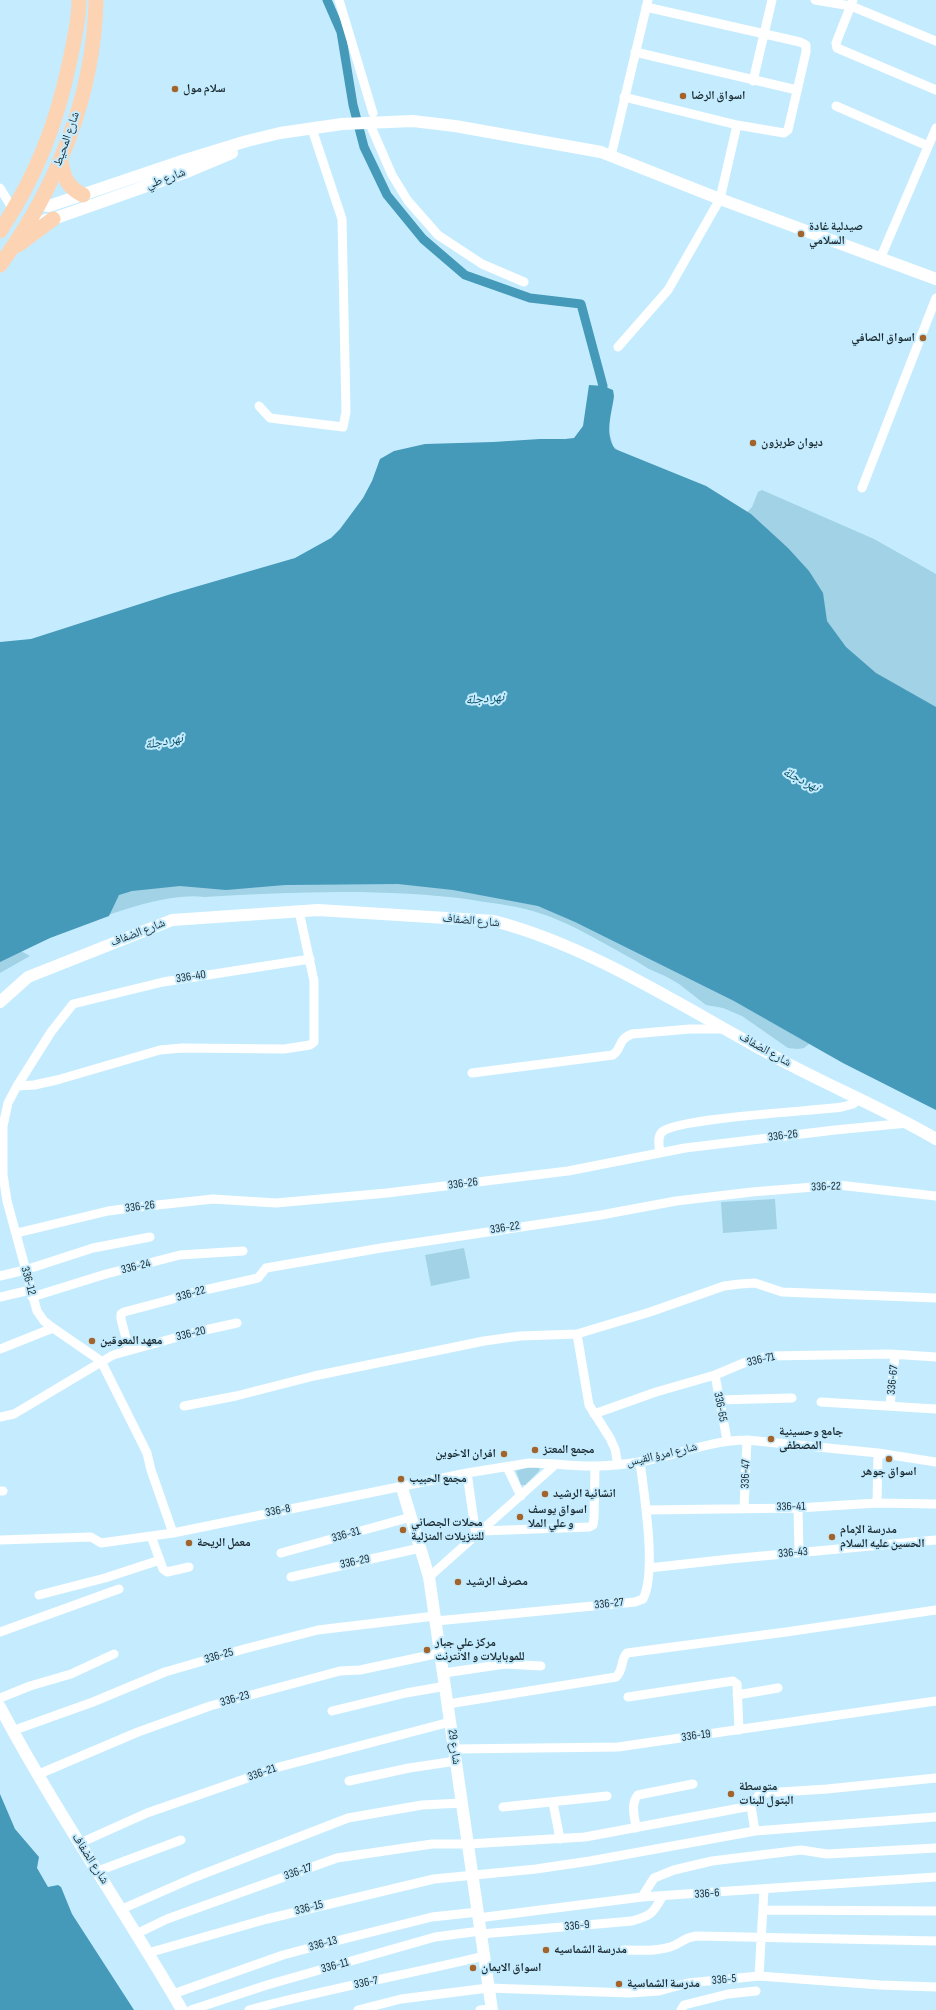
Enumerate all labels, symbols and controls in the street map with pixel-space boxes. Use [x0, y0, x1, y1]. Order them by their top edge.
place label: سلام مول [183, 82, 226, 96]
marker: سلام مول [170, 84, 180, 94]
place label: اسواق الرضا [691, 89, 746, 103]
marker: اسواق الرضا [678, 91, 688, 101]
street label: شارع المحيط [51, 110, 83, 168]
street label: شارع طي [144, 165, 188, 193]
place label: صيدلية غادة السلامي [809, 220, 863, 248]
marker: صيدلية غادة السلامي [796, 229, 806, 239]
place label: اسواق الصافي [851, 331, 915, 345]
marker: اسواق الصافي [918, 333, 928, 343]
place label: ديوان طربزون [761, 436, 823, 450]
marker: ديوان طربزون [748, 438, 758, 448]
water label: نهر دجلة [465, 690, 505, 708]
water label: نهر دجلة [144, 731, 184, 753]
water label: نهر دجلة [780, 764, 822, 796]
street label: شارع الضفاف [442, 911, 500, 931]
street label: شارع الضفاف [109, 916, 167, 950]
street label: 336-40 [175, 968, 207, 986]
street label: شارع الضفاف [736, 1030, 794, 1070]
street label: 336-26 [767, 1127, 799, 1145]
street label: 336-26 [447, 1175, 479, 1193]
street label: 336-22 [811, 1179, 841, 1195]
street label: 336-26 [124, 1198, 156, 1216]
street label: 336-22 [489, 1219, 521, 1237]
street label: 336-24 [120, 1256, 152, 1278]
street label: 336-12 [17, 1265, 39, 1297]
street label: 336-22 [175, 1283, 207, 1305]
street label: 336-20 [175, 1324, 207, 1344]
place label: معهد المعوقين [100, 1334, 162, 1348]
marker: معهد المعوقين [87, 1336, 97, 1346]
street label: 336-71 [746, 1350, 776, 1370]
street label: 336-67 [884, 1364, 902, 1396]
street label: 336-65 [710, 1391, 730, 1423]
place label: جامع وحسينية المصطفى [779, 1425, 843, 1453]
marker: جامع وحسينية المصطفى [766, 1434, 776, 1444]
street label: شارع امرؤ القيس [625, 1440, 699, 1470]
place label: مجمع المعتز [543, 1443, 595, 1457]
marker: مجمع المعتز [530, 1445, 540, 1455]
place label: افران الاخوين [435, 1447, 496, 1461]
marker: افران الاخوين [499, 1449, 509, 1459]
marker: اسواق جوهر [884, 1454, 894, 1464]
street label: 336-47 [738, 1459, 754, 1489]
place label: اسواق جوهر [861, 1465, 917, 1479]
place label: مجمع الحبيب [409, 1472, 467, 1486]
marker: مجمع الحبيب [396, 1474, 406, 1484]
place label: انشائية الرشيد [553, 1487, 616, 1501]
marker: انشائية الرشيد [540, 1489, 550, 1499]
street label: 336-41 [776, 1500, 806, 1514]
street label: 336-8 [264, 1502, 292, 1520]
place label: اسواق يوسف و علي الملا [528, 1503, 587, 1531]
marker: اسواق يوسف و علي الملا [515, 1512, 525, 1522]
place label: محلات الجصاني للتنزيلات المنزلية [411, 1516, 484, 1544]
place label: مدرسة الإمام الحسين عليه السلام [840, 1523, 925, 1551]
street label: 336-31 [330, 1524, 362, 1546]
marker: محلات الجصاني للتنزيلات المنزلية [398, 1525, 408, 1535]
marker: مدرسة الإمام الحسين عليه السلام [827, 1532, 837, 1542]
place label: معمل الريحة [197, 1536, 251, 1550]
marker: معمل الريحة [184, 1538, 194, 1548]
street label: 336-43 [778, 1545, 808, 1561]
street label: 336-29 [339, 1552, 371, 1572]
place label: مصرف الرشيد [466, 1575, 528, 1589]
marker: مصرف الرشيد [453, 1577, 463, 1587]
street label: 336-27 [594, 1595, 624, 1613]
place label: مركز علي جبار للموبايلات و الانترنت [435, 1636, 525, 1664]
street label: 336-25 [203, 1645, 235, 1667]
marker: مركز علي جبار للموبايلات و الانترنت [422, 1645, 432, 1655]
street label: 336-23 [219, 1688, 251, 1710]
street label: 336-19 [681, 1727, 711, 1745]
street label: شارع 29 [444, 1729, 464, 1765]
street label: 336-21 [246, 1761, 278, 1785]
place label: متوسطة البتول للبنات [739, 1780, 794, 1808]
marker: متوسطة البتول للبنات [726, 1789, 736, 1799]
street label: شارع الضفاف [68, 1831, 112, 1887]
street label: 336-17 [282, 1861, 314, 1883]
street label: 336-6 [694, 1886, 720, 1902]
street label: 336-15 [293, 1898, 325, 1918]
street label: 336-9 [564, 1918, 590, 1934]
street label: 336-13 [307, 1933, 339, 1955]
place label: مدرسة الشماسيه [554, 1943, 627, 1957]
marker: مدرسة الشماسيه [541, 1945, 551, 1955]
street label: 336-11 [320, 1955, 350, 1977]
place label: اسواق الايمان [481, 1961, 542, 1975]
marker: اسواق الايمان [468, 1963, 478, 1973]
street label: 336-5 [711, 1972, 737, 1988]
street label: 336-7 [353, 1974, 379, 1992]
place label: مدرسة الشماسية [627, 1977, 700, 1991]
marker: مدرسة الشماسية [614, 1979, 624, 1989]

